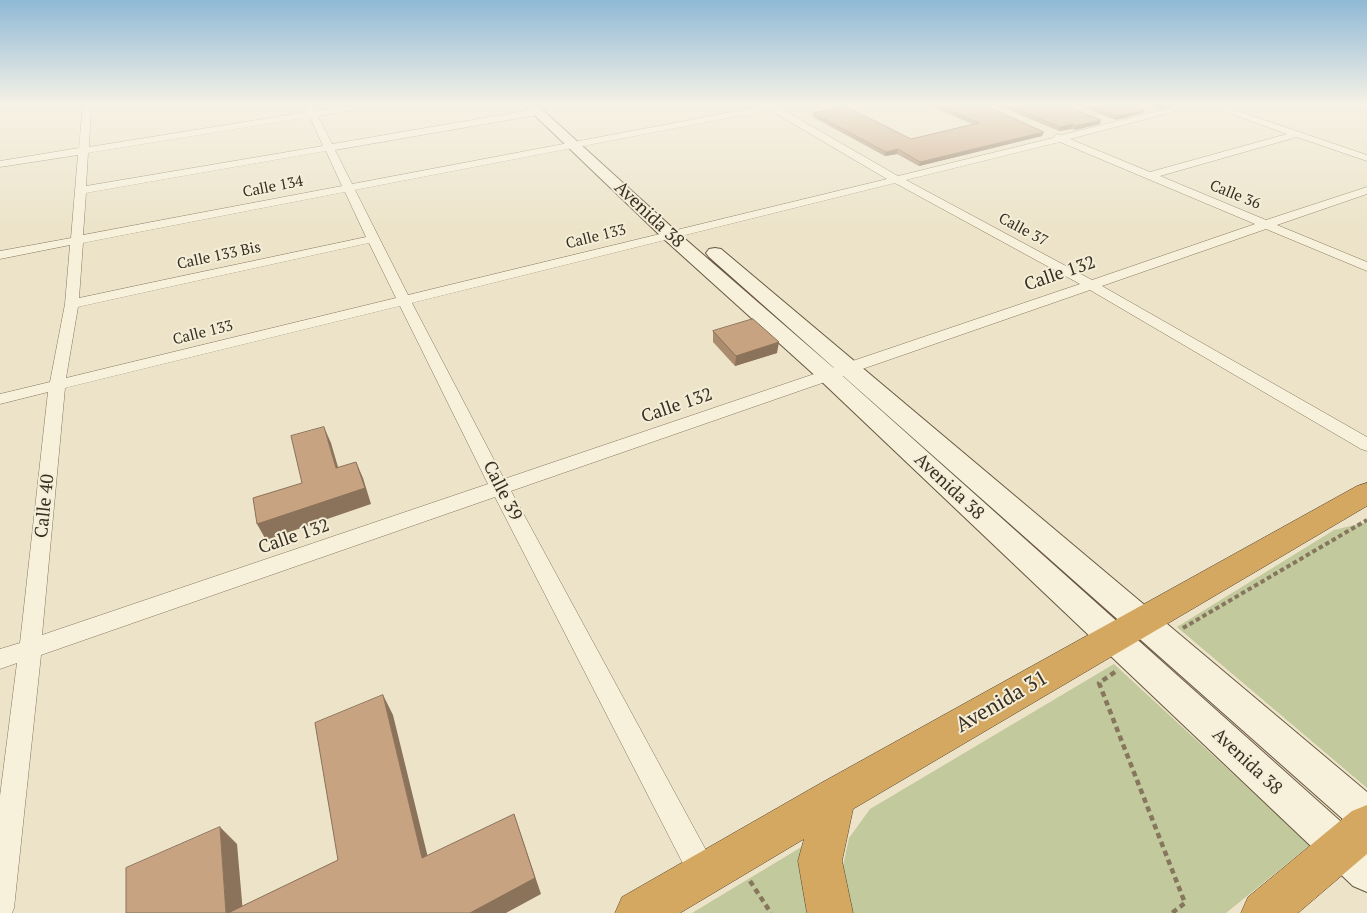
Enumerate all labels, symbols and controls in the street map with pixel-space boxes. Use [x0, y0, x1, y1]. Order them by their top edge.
street label: Calle 134 [241, 172, 305, 202]
street label: Avenida 38 [610, 177, 688, 253]
street label: Calle 36 [1207, 177, 1263, 213]
street label: Calle 37 [995, 210, 1051, 250]
street label: Calle 133 [564, 221, 628, 253]
street label: Calle 133 Bis [175, 238, 263, 274]
street label: Calle 132 [1022, 252, 1098, 296]
street label: Calle 133 [171, 317, 235, 349]
street label: Calle 132 [639, 384, 715, 428]
street label: Avenida 38 [910, 449, 988, 525]
street label: Calle 39 [478, 458, 526, 524]
street label: Calle 40 [31, 473, 59, 539]
street label: Calle 132 [256, 515, 332, 559]
street label: Avenida 31 [951, 666, 1053, 738]
street label: Avenida 38 [1208, 724, 1286, 800]

